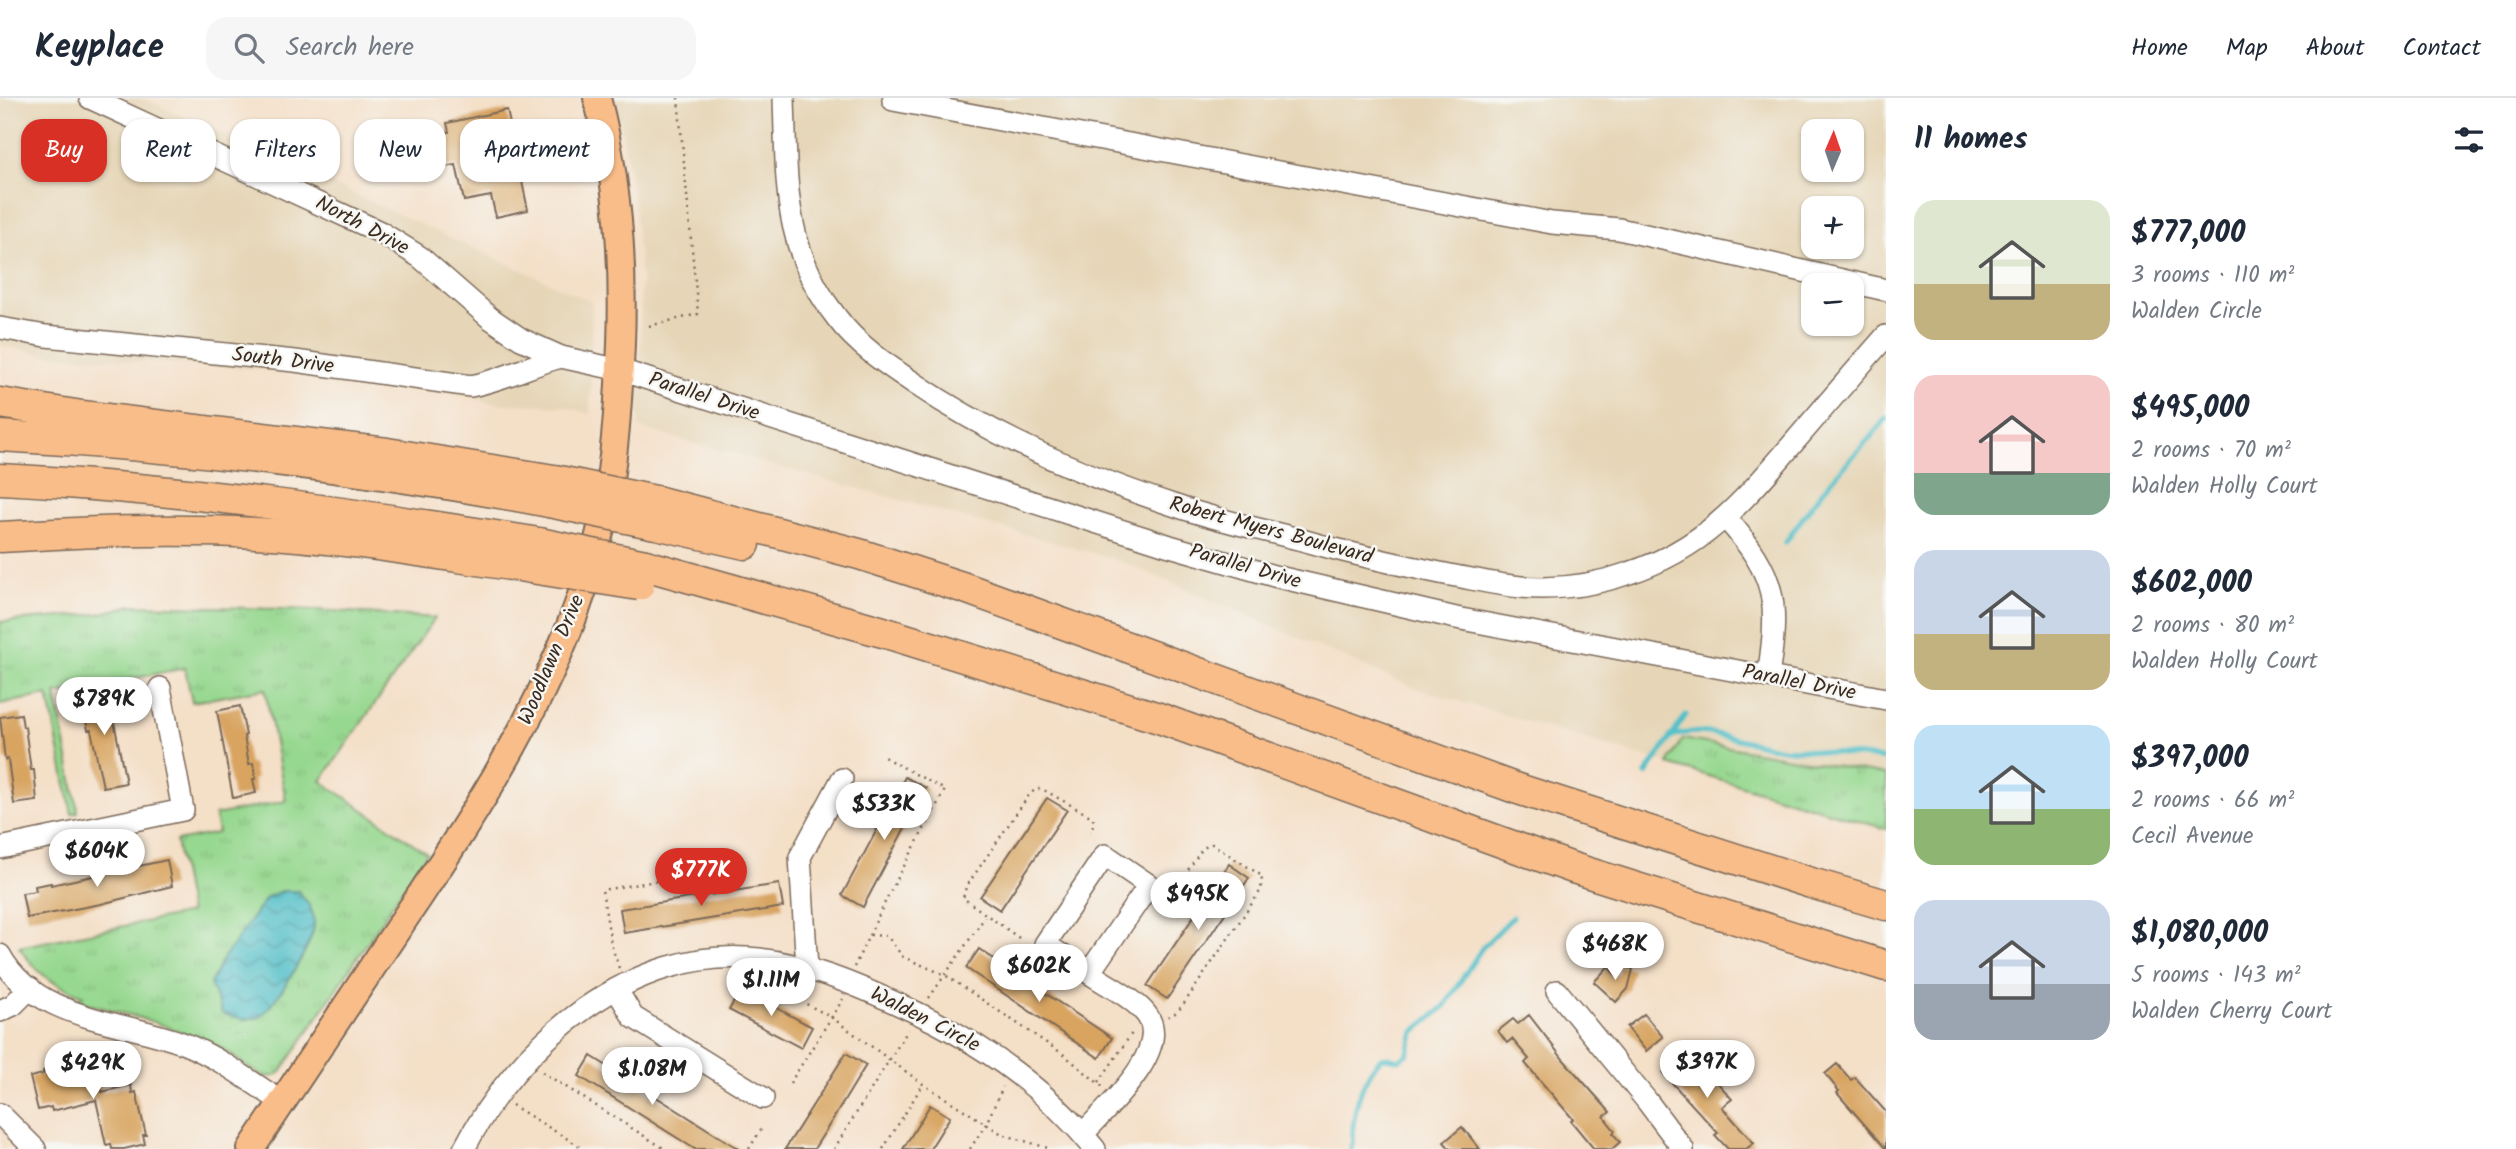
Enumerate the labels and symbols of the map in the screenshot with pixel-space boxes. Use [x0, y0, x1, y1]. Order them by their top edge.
north arrow [1801, 119, 1864, 182]
street label: North Drive [309, 187, 415, 265]
street label: South Drive [230, 338, 336, 384]
street label: Parallel Drive [644, 364, 764, 431]
street label: Robert Myers Boulevard [1165, 488, 1377, 574]
street label: Parallel Drive [1185, 535, 1305, 599]
street label: Woodlawn Drive [510, 589, 594, 730]
street label: Parallel Drive [1739, 656, 1859, 710]
pin: $789K [55, 678, 153, 737]
pin: $533K [835, 782, 933, 842]
pin: $604K [48, 830, 146, 889]
pin: $777K [652, 848, 750, 908]
pin: $495K [1149, 872, 1247, 932]
pin: $468K [1566, 922, 1664, 982]
pin: $602K [990, 944, 1088, 1004]
pin: $1.11M [714, 958, 828, 1018]
street label: Walden Circle [864, 978, 986, 1062]
pin: $397K [1658, 1040, 1756, 1100]
pin: $429K [44, 1042, 142, 1101]
pin: $1.08M [595, 1048, 709, 1107]

